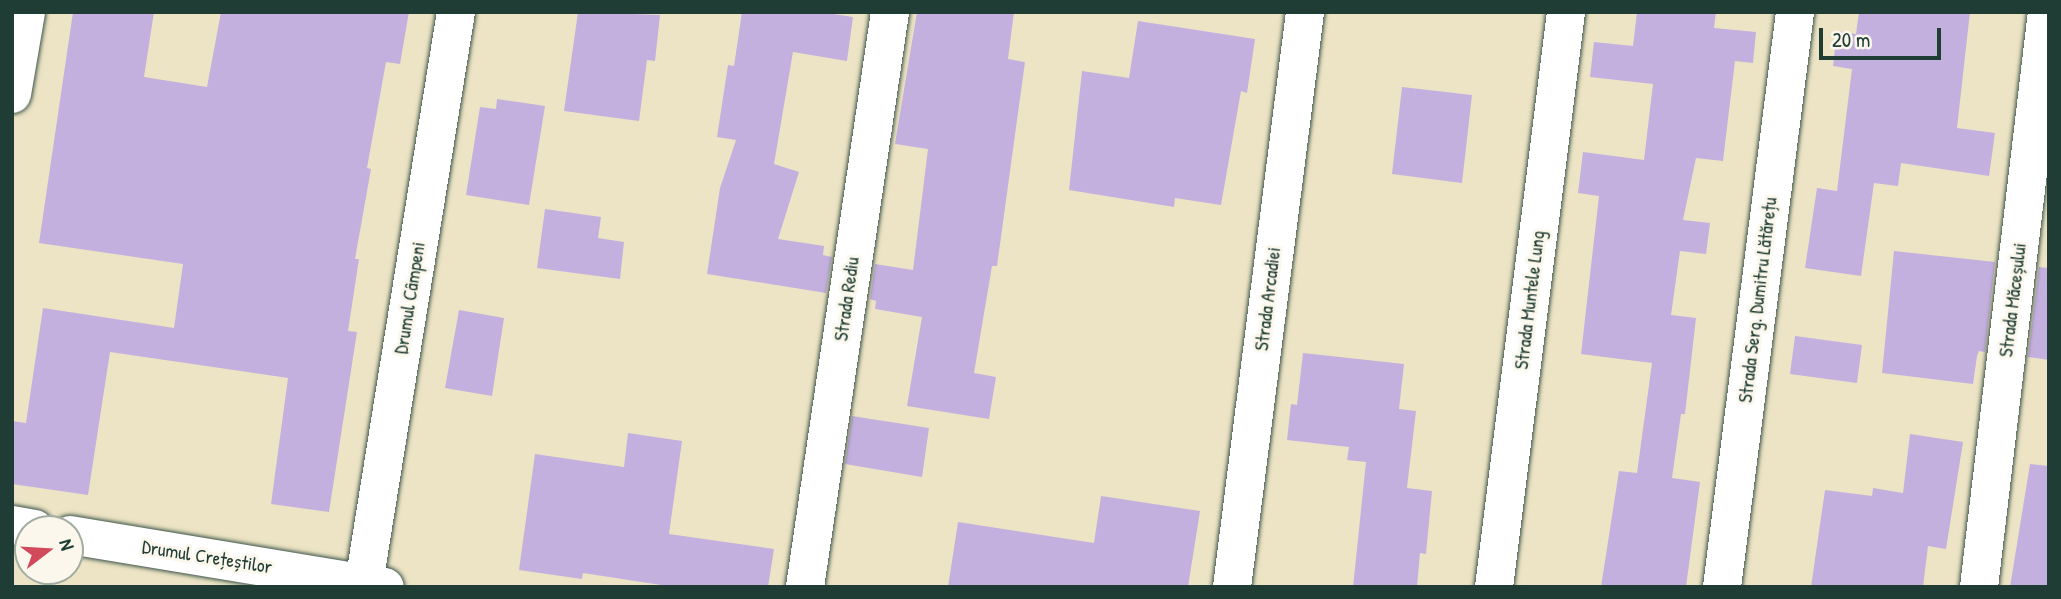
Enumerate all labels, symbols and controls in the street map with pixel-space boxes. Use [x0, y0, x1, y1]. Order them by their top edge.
scale bar [1823, 14, 1946, 58]
text: 20 m [1832, 25, 1870, 54]
street label: Strada Serg. Dumitru Lătărețu [1734, 196, 1782, 404]
street label: Strada Muntele Lung [1510, 229, 1550, 371]
street label: Drumul Câmpeni [390, 240, 430, 356]
street label: Strada Măceșului [1995, 242, 2031, 358]
street label: Strada Arcadiei [1250, 246, 1286, 352]
street label: Strada Rediu [830, 255, 864, 343]
north arrow [14, 515, 84, 585]
street label: Drumul Crețeștilor [140, 535, 274, 579]
text: N [53, 536, 81, 553]

